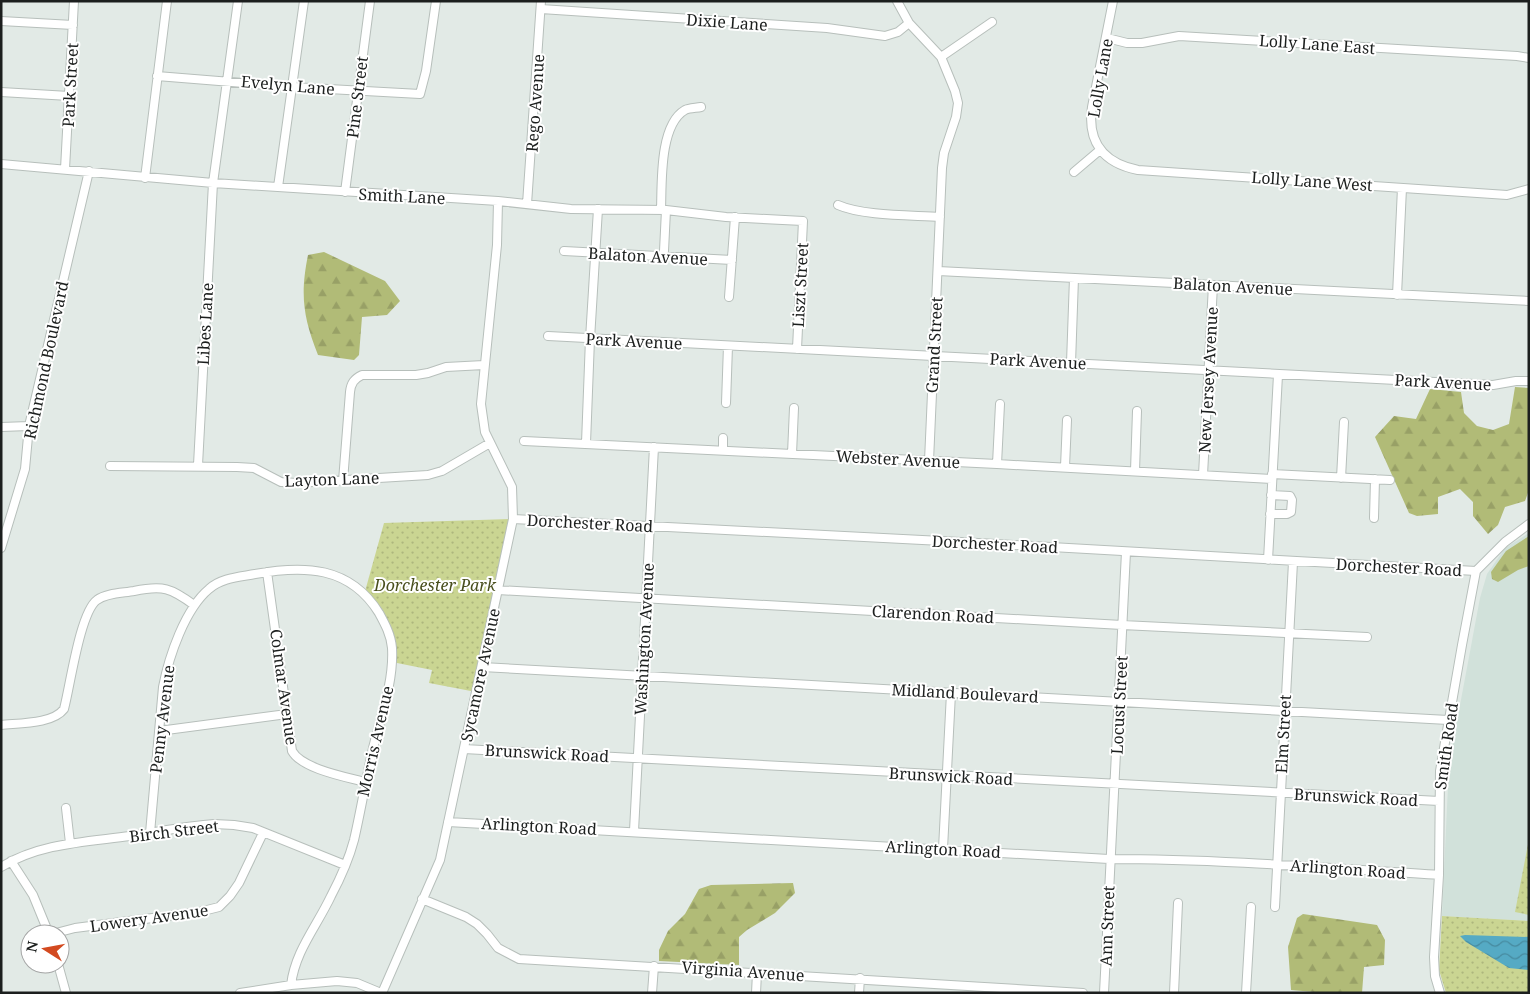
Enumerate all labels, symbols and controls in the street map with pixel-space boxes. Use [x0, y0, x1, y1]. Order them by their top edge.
street label: Dixie Lane [685, 8, 769, 36]
street label: Lolly Lane East [1258, 29, 1376, 59]
street label: Lolly Lane [1082, 37, 1118, 119]
street label: Park Street [57, 42, 83, 128]
street label: Rego Avenue [521, 53, 549, 153]
street label: Pine Street [341, 54, 373, 139]
street label: Evelyn Lane [240, 70, 336, 100]
street label: Lolly Lane West [1251, 166, 1374, 196]
street label: Smith Lane [358, 183, 446, 209]
street label: Balaton Avenue [588, 242, 708, 270]
street label: Liszt Street [787, 242, 813, 328]
street label: Balaton Avenue [1173, 272, 1293, 300]
street label: Richmond Boulevard [18, 279, 74, 441]
street label: Libes Lane [192, 282, 218, 366]
street label: Grand Street [920, 296, 948, 394]
street label: New Jersey Avenue [1193, 306, 1223, 454]
street label: Park Avenue [585, 327, 683, 355]
street label: Park Avenue [989, 347, 1087, 375]
street label: Park Avenue [1394, 368, 1492, 396]
street label: Webster Avenue [835, 445, 961, 473]
street label: Layton Lane [284, 466, 380, 492]
street label: Dorchester Road [526, 509, 654, 537]
street label: Dorchester Road [931, 530, 1059, 558]
street label: Dorchester Road [1335, 553, 1463, 581]
street label: Washington Avenue [629, 562, 659, 716]
park label: Dorchester Park [373, 574, 497, 596]
street label: Clarendon Road [871, 600, 995, 628]
street label: Sycamore Avenue [455, 606, 505, 744]
street label: Colmar Avenue [265, 628, 303, 746]
street label: Locust Street [1105, 655, 1133, 755]
street label: Penny Avenue [144, 664, 180, 774]
street label: Midland Boulevard [891, 678, 1039, 708]
street label: Morris Avenue [352, 683, 398, 799]
street label: Elm Street [1270, 694, 1296, 774]
street label: Smith Road [1429, 701, 1463, 791]
street label: Brunswick Road [484, 739, 610, 767]
street label: Brunswick Road [888, 762, 1014, 790]
street label: Brunswick Road [1293, 783, 1419, 811]
street label: Arlington Road [481, 812, 598, 840]
street label: Birch Street [128, 815, 220, 847]
street label: Arlington Road [885, 835, 1002, 863]
street label: Arlington Road [1290, 854, 1407, 884]
street label: Ann Street [1095, 885, 1119, 967]
street label: Lowery Avenue [88, 899, 210, 937]
north arrow [20, 924, 70, 974]
text: N [21, 939, 42, 954]
street label: Virginia Avenue [681, 956, 805, 986]

